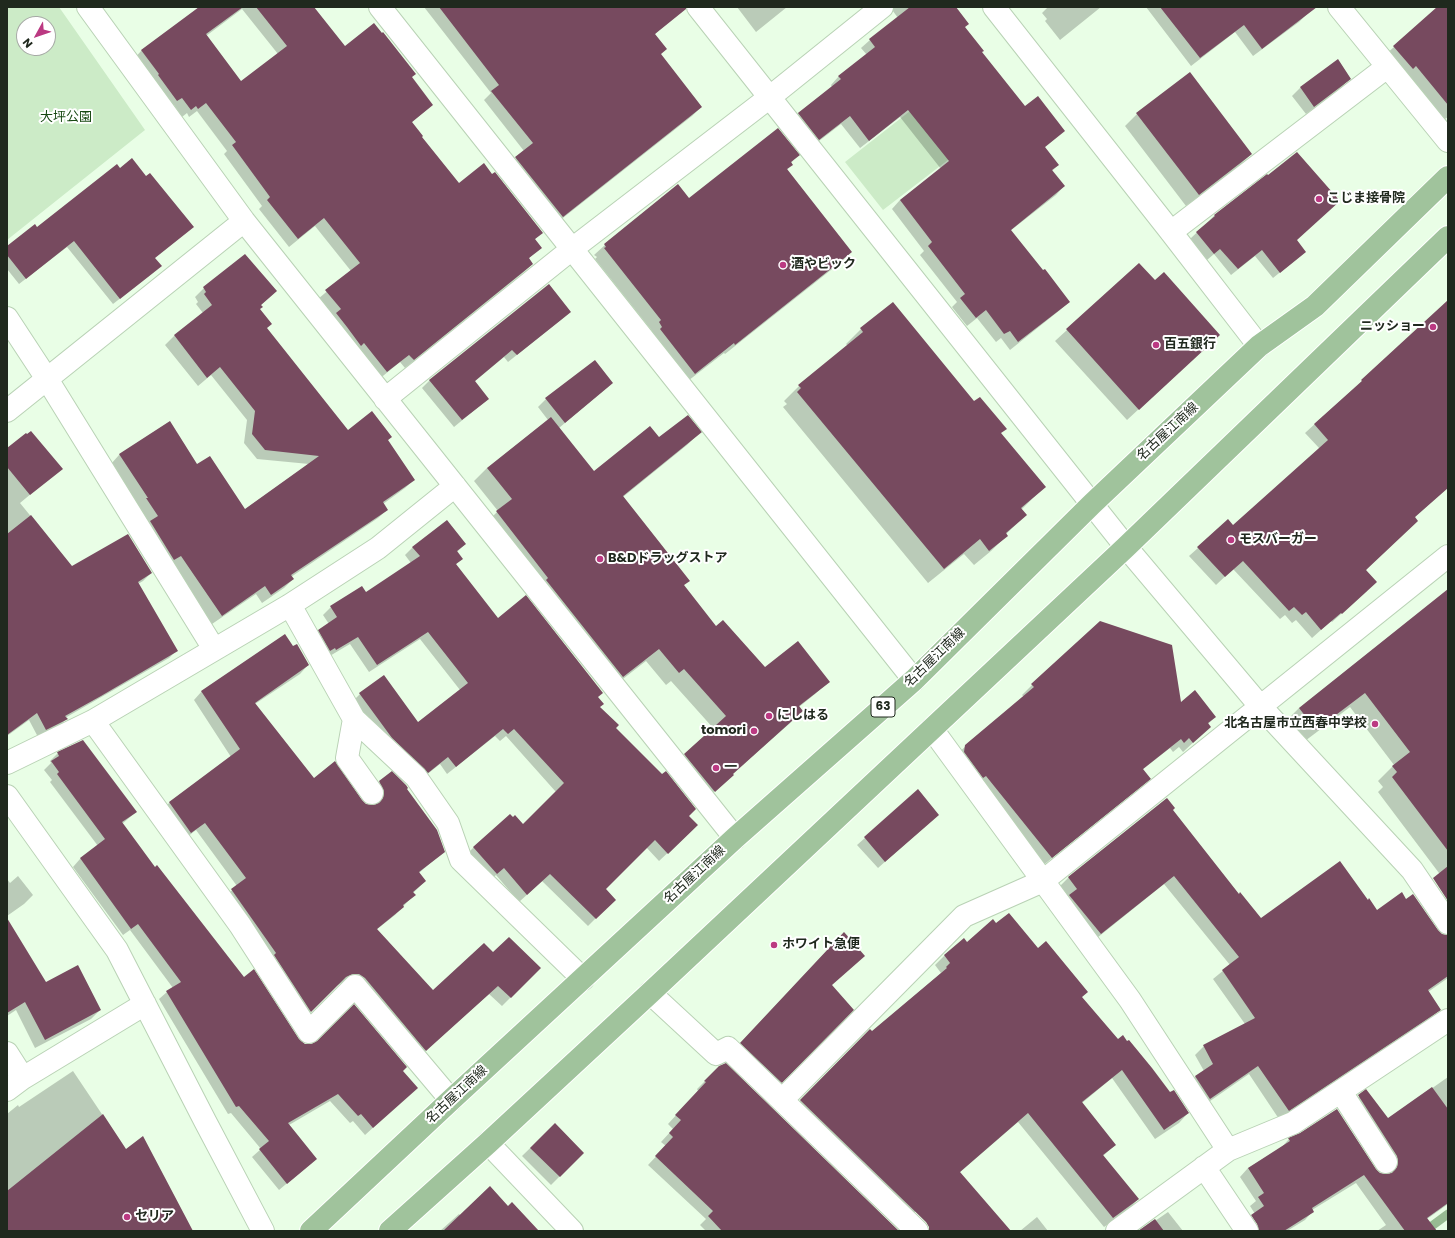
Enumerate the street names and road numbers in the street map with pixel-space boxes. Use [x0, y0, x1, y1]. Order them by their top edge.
street label: 名古屋江南線 [1134, 400, 1202, 464]
street label: 名古屋江南線 [902, 625, 968, 691]
road number: 63 [871, 697, 895, 717]
street label: 名古屋江南線 [661, 843, 729, 907]
street label: 名古屋江南線 [423, 1063, 491, 1127]

